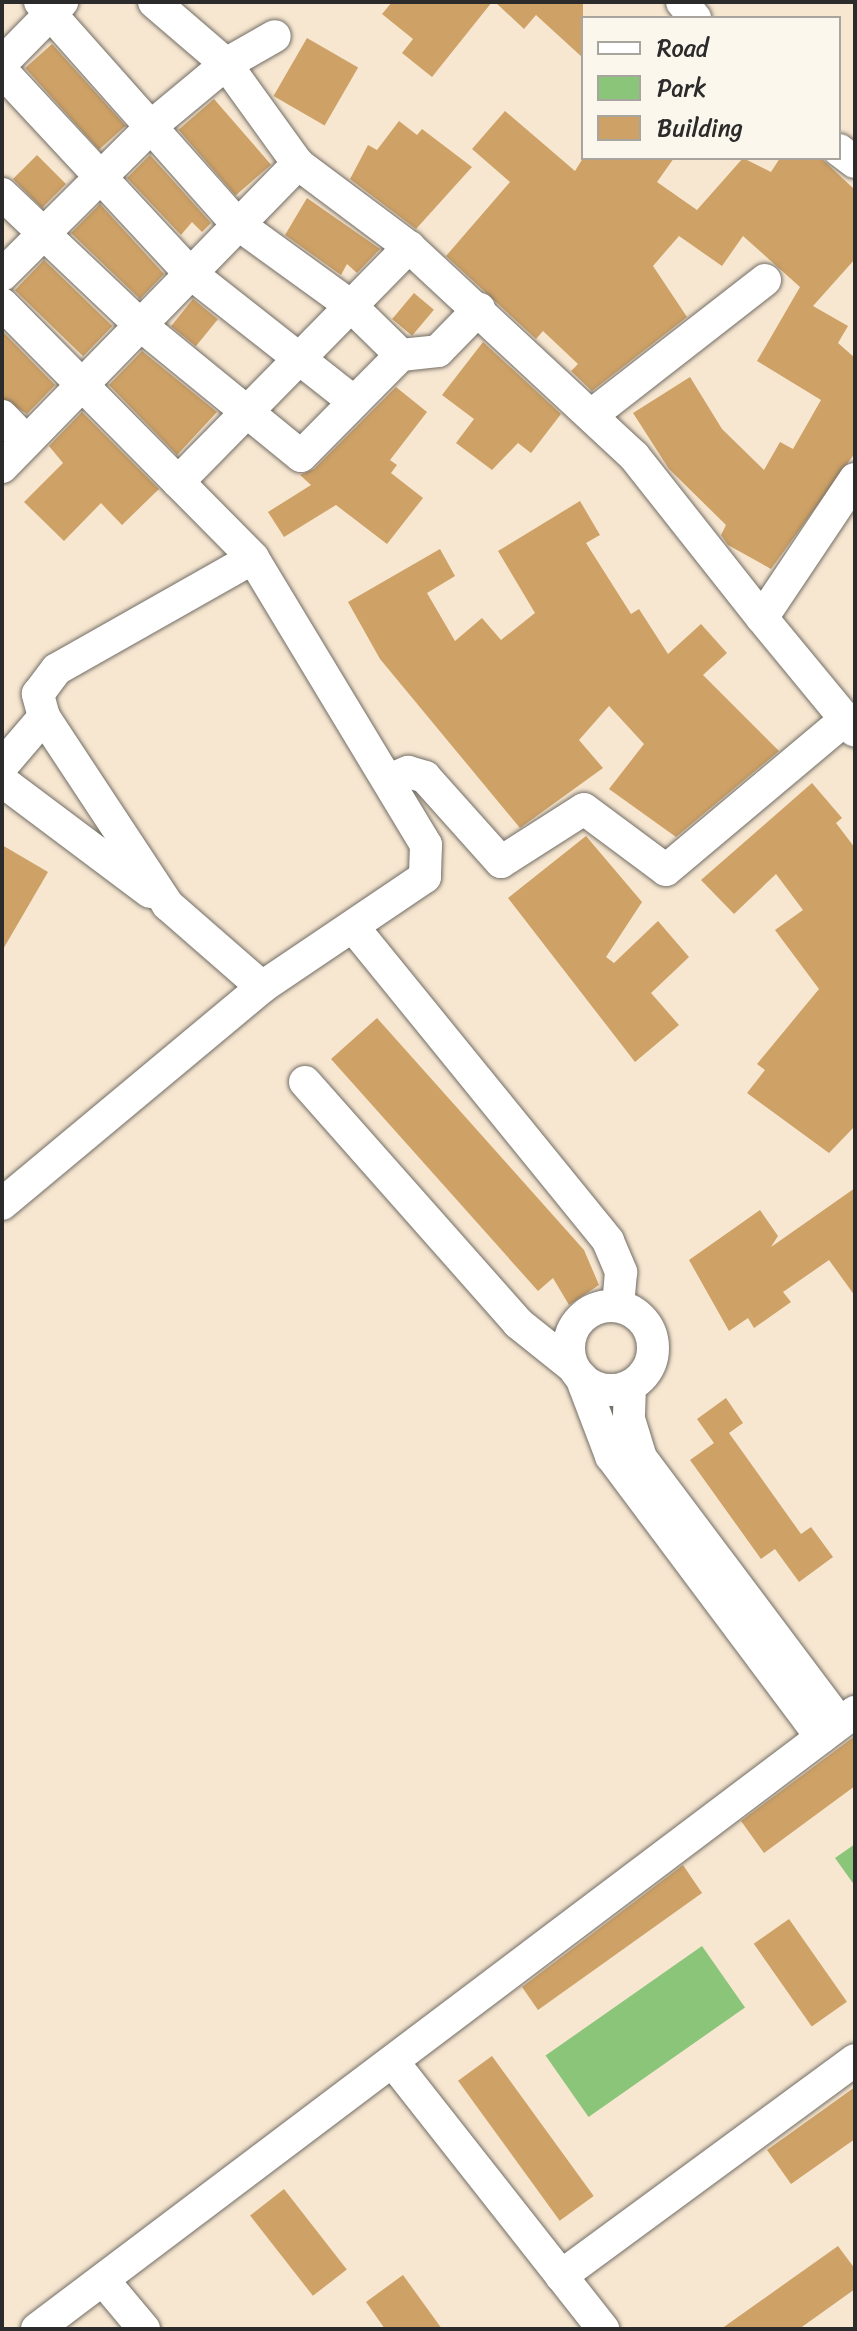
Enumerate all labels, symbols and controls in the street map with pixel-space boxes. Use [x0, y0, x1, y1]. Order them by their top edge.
legend [581, 16, 841, 160]
text: Road [657, 27, 708, 69]
text: Park [657, 67, 706, 109]
text: Building [657, 107, 743, 149]

